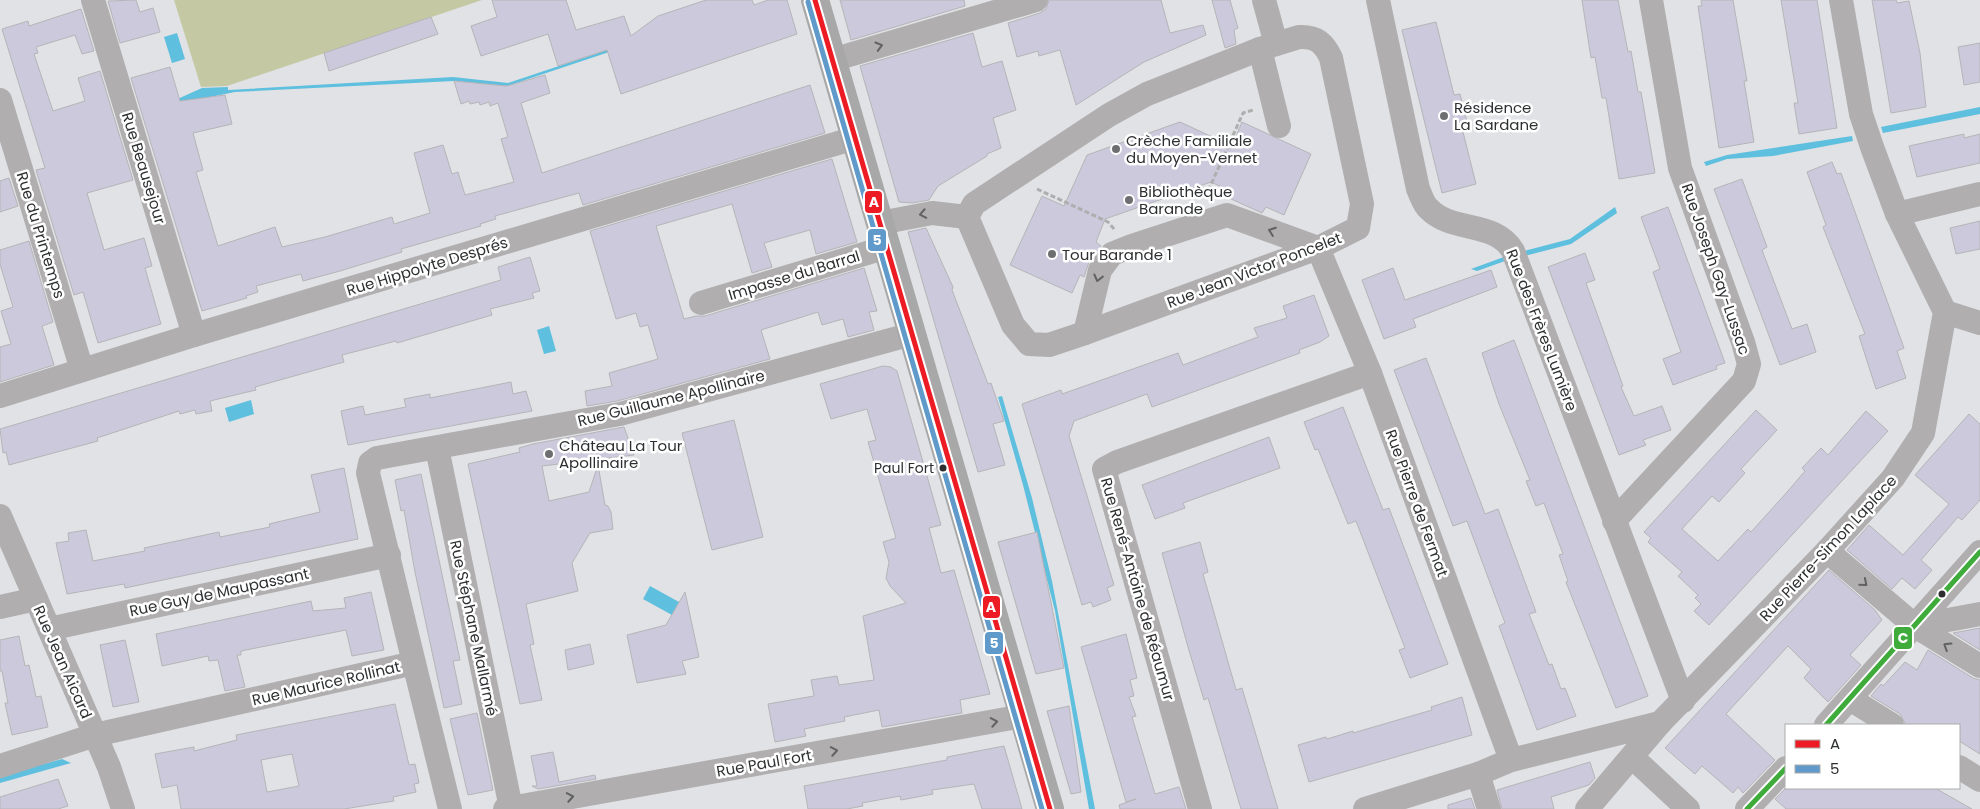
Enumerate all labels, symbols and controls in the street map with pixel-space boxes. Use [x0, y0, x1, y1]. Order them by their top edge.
one-way arrow [874, 41, 883, 51]
place label: Résidence La Sardane [1454, 97, 1538, 135]
street label: Rue Beausejour [117, 110, 171, 227]
marker: Résidence La Sardane [1438, 110, 1450, 122]
place label: Crèche Familiale du Moyen-Vernet [1126, 130, 1257, 168]
marker: Crèche Familiale du Moyen-Vernet [1110, 143, 1122, 155]
street label: Rue du Printemps [12, 169, 70, 301]
street label: Rue Joseph Gay-Lussac [1677, 180, 1755, 358]
place label: Bibliothèque Barande [1139, 181, 1232, 219]
line badge: A [864, 190, 883, 214]
text: A [869, 192, 880, 212]
marker: Bibliothèque Barande [1123, 194, 1135, 206]
one-way arrow [919, 209, 928, 219]
street label: Rue Jean Victor Poncelet [1164, 227, 1344, 313]
one-way arrow [1268, 227, 1277, 237]
line badge: 5 [867, 228, 887, 252]
text: 5 [872, 230, 882, 250]
street label: Rue Hippolyte Després [344, 231, 510, 301]
place label: Tour Barande 1 [1062, 244, 1172, 265]
street label: Impasse du Barral [726, 245, 862, 305]
street label: Rue des Frères Lumière [1501, 246, 1583, 414]
marker: Tour Barande 1 [1046, 248, 1058, 260]
one-way arrow [1093, 274, 1104, 283]
street label: Rue Guillaume Apollinaire [575, 365, 767, 431]
street label: Rue Pierre de Fermat [1381, 427, 1453, 579]
place label: Château La Tour Apollinaire [559, 435, 683, 473]
marker: Château La Tour Apollinaire [543, 448, 555, 460]
place label: Paul Fort [874, 458, 934, 478]
marker: Paul Fort [938, 463, 948, 473]
street label: Rue Pierre-Simon Laplace [1755, 470, 1901, 626]
street label: Rue René-Antoine de Réaumur [1096, 475, 1180, 703]
street label: Rue Stéphane Mallarmé [445, 538, 503, 718]
street label: Rue Guy de Maupassant [127, 563, 311, 621]
one-way arrow [1858, 577, 1867, 586]
unlabelled marker [1937, 589, 1947, 599]
line badge: A [982, 595, 1001, 619]
text: A [986, 597, 997, 617]
street label: Rue Jean Aicard [29, 602, 97, 722]
line badge: C [1893, 626, 1913, 650]
text: C [1898, 628, 1909, 648]
line badge: 5 [984, 631, 1004, 655]
text: 5 [989, 633, 999, 653]
one-way arrow [1944, 643, 1953, 653]
street label: Rue Maurice Rollinat [250, 656, 402, 710]
one-way arrow [989, 718, 998, 728]
legend [1785, 724, 1960, 789]
text: A [1830, 733, 1840, 754]
street label: Rue Paul Fort [715, 744, 813, 782]
one-way arrow [829, 746, 838, 756]
text: 5 [1830, 758, 1839, 779]
one-way arrow [566, 793, 575, 803]

